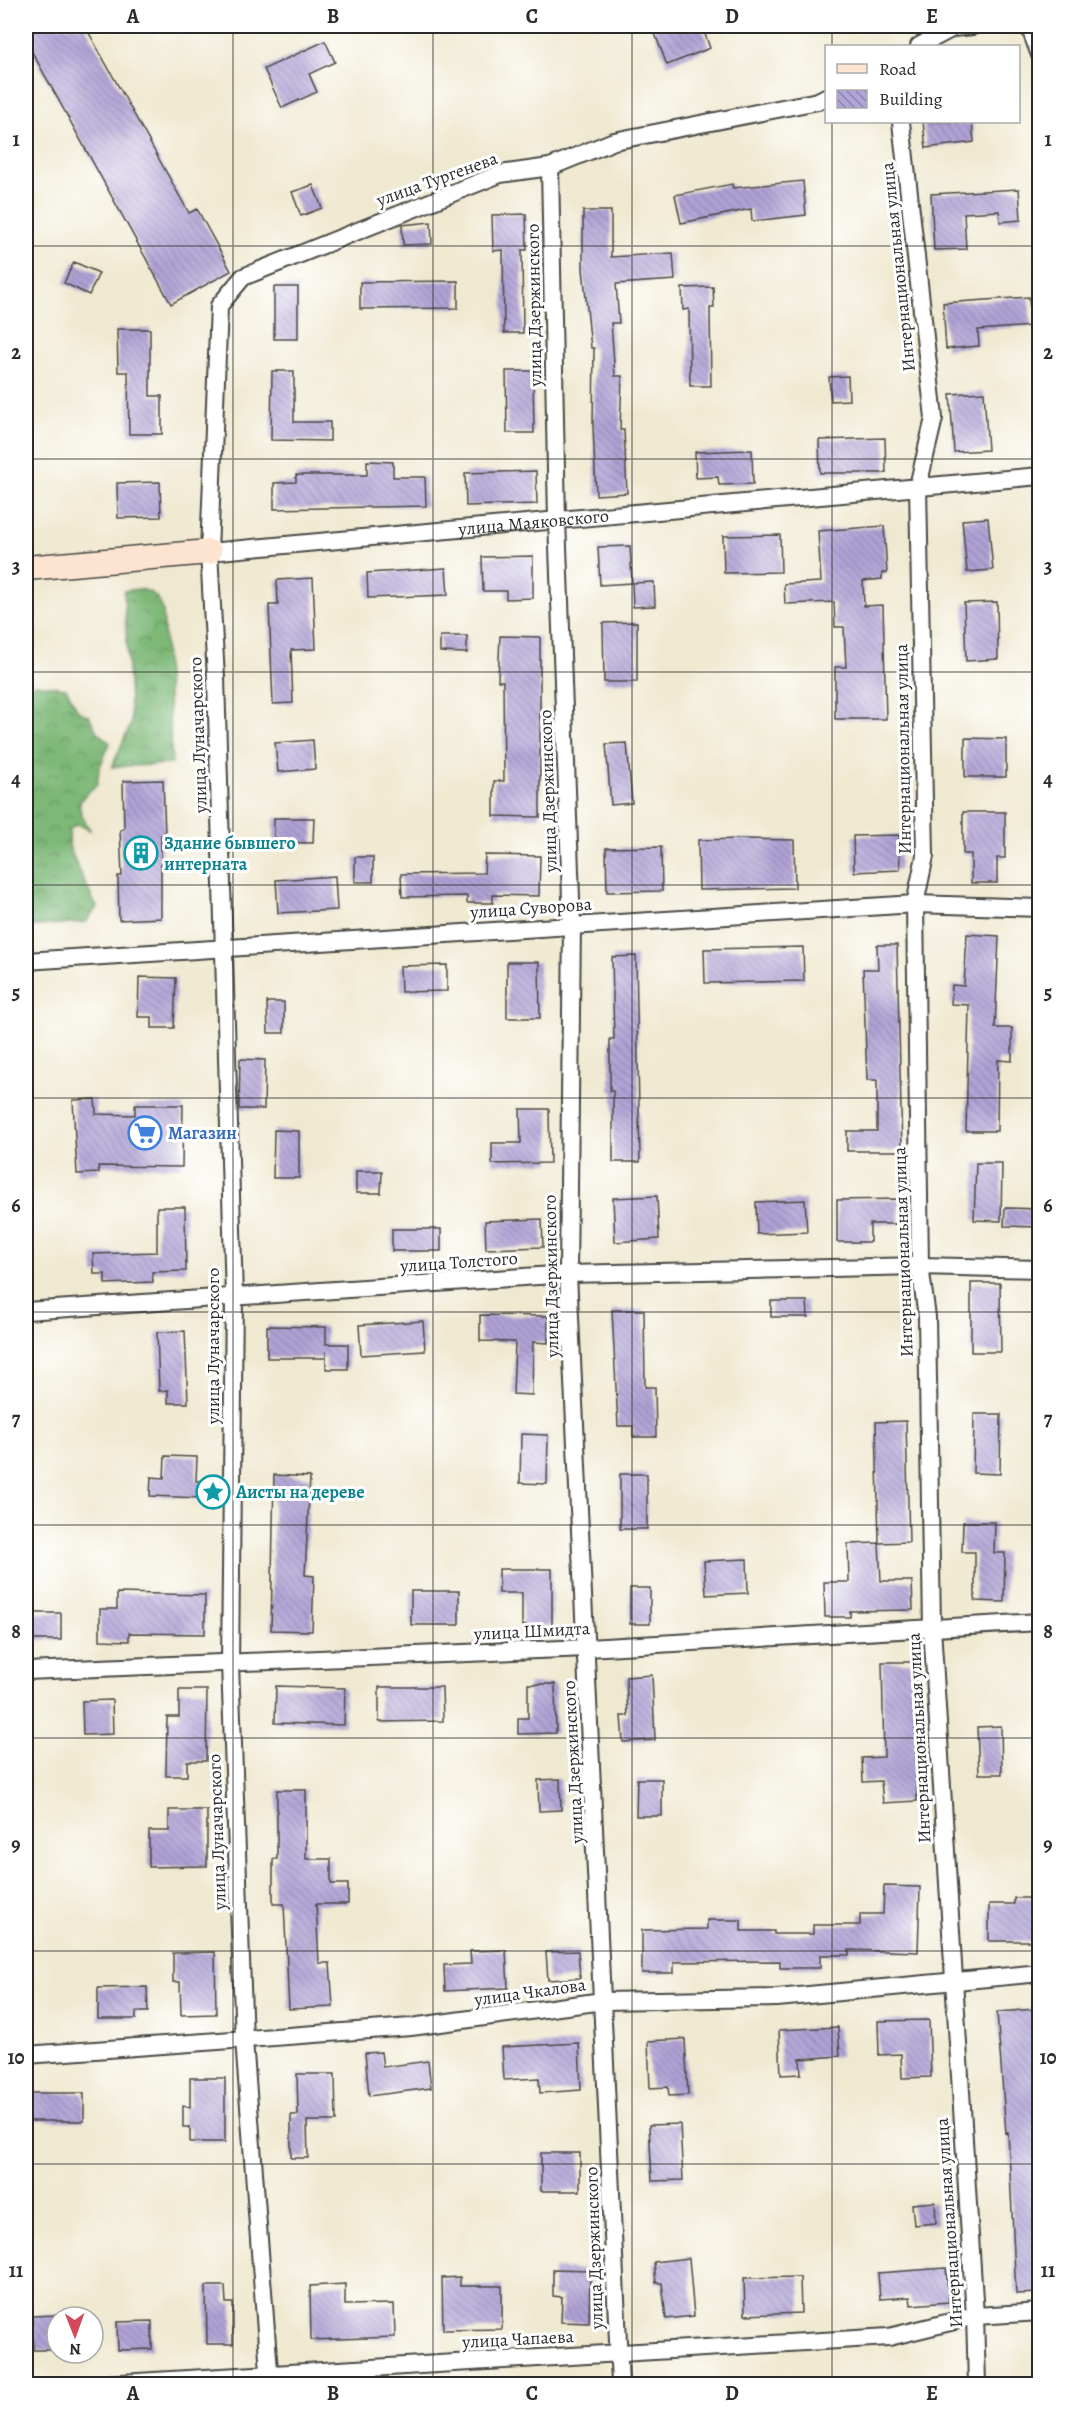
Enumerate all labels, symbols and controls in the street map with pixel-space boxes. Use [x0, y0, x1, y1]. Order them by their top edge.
text: A [126, 3, 140, 30]
text: B [327, 3, 339, 30]
text: C [526, 3, 538, 30]
text: D [725, 3, 739, 30]
text: E [926, 3, 938, 30]
legend [825, 45, 1020, 123]
text: Road [879, 57, 917, 81]
text: Building [879, 87, 943, 111]
text: 1 [12, 126, 20, 153]
text: 1 [1044, 126, 1052, 153]
street label: улица Тургенева [372, 146, 502, 212]
street label: Интернациональная улица [875, 160, 921, 373]
street label: улица Дзержинского [521, 223, 547, 388]
text: 2 [11, 339, 21, 366]
text: 2 [1043, 339, 1053, 366]
street label: улица Маяковского [456, 503, 610, 541]
text: 3 [12, 553, 20, 580]
text: 3 [1044, 553, 1052, 580]
street label: Интернациональная улица [889, 643, 917, 854]
street label: улица Луначарского [183, 656, 213, 815]
street label: улица Дзержинского [533, 709, 563, 874]
text: 4 [11, 766, 21, 793]
text: 4 [1043, 766, 1053, 793]
place label: Здание бывшего интерната [164, 831, 296, 876]
building icon: Здание бывшего интерната [123, 835, 159, 871]
street label: улица Суворова [468, 892, 593, 924]
text: 5 [12, 979, 20, 1006]
text: 5 [1044, 979, 1052, 1006]
supermarket icon: Магазин [127, 1115, 163, 1151]
place label: Магазин [168, 1121, 237, 1145]
street label: Интернациональная улица [887, 1146, 919, 1358]
text: 6 [11, 1192, 21, 1219]
text: 6 [1043, 1192, 1053, 1219]
street label: улица Дзержинского [538, 1194, 564, 1359]
street label: улица Толстого [398, 1246, 519, 1278]
street label: улица Луначарского [201, 1268, 225, 1425]
text: 7 [12, 1405, 21, 1432]
text: 7 [1044, 1405, 1053, 1432]
place icon: Аисты на дереве [195, 1474, 231, 1510]
place label: Аисты на дереве [235, 1480, 365, 1504]
street label: улица Шмидта [472, 1616, 591, 1646]
text: 8 [11, 1618, 21, 1645]
text: 8 [1043, 1618, 1053, 1645]
street label: Интернациональная улица [901, 1632, 936, 1844]
street label: улица Дзержинского [557, 1680, 589, 1845]
street label: улица Луначарского [202, 1753, 232, 1912]
text: 9 [11, 1831, 21, 1858]
text: 9 [1043, 1831, 1053, 1858]
street label: улица Чкалова [472, 1972, 588, 2012]
text: 10 [7, 2044, 25, 2071]
text: 10 [1039, 2044, 1057, 2071]
street label: Интернациональная улица [930, 2116, 968, 2329]
street label: улица Дзержинского [579, 2166, 609, 2331]
text: 11 [9, 2257, 23, 2284]
text: 11 [1041, 2257, 1055, 2284]
north arrow [45, 2305, 105, 2365]
street label: улица Чапаева [461, 2324, 575, 2354]
text: N [69, 2338, 81, 2360]
text: A [126, 2380, 140, 2407]
text: B [327, 2380, 339, 2407]
text: C [526, 2380, 538, 2407]
text: D [725, 2380, 739, 2407]
text: E [926, 2380, 938, 2407]

